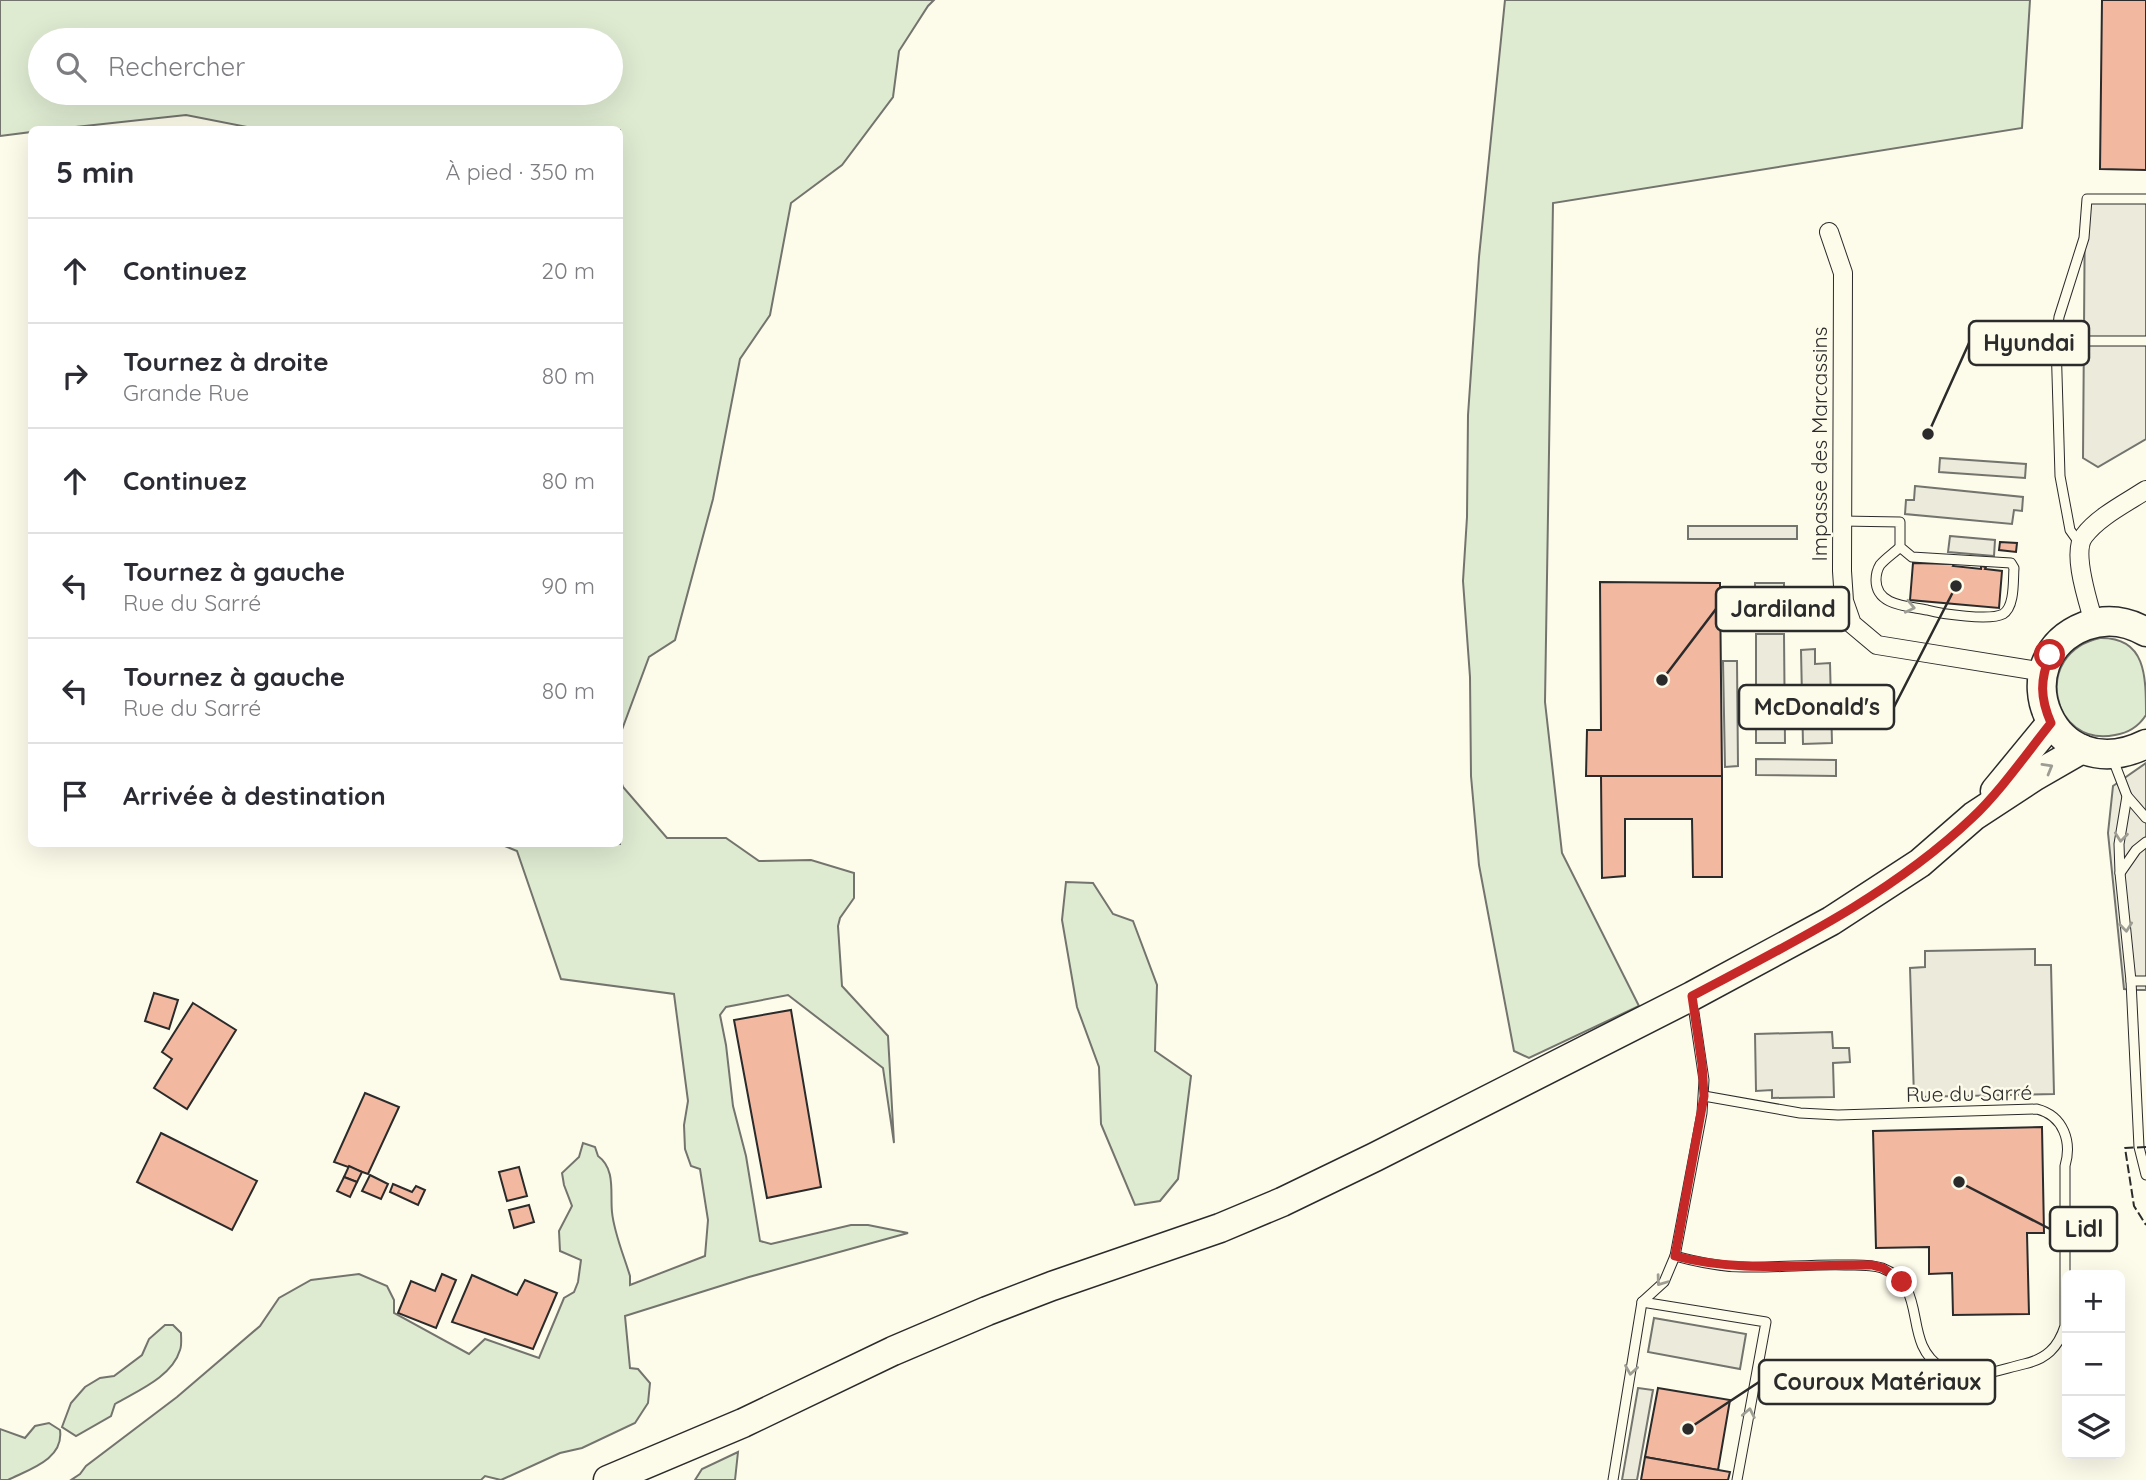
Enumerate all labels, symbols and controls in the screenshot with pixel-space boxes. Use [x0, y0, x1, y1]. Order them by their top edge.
search box [28, 28, 623, 105]
icon: search [52, 48, 90, 86]
text: Rechercher [108, 50, 245, 83]
text: 5 min [56, 153, 134, 191]
text: À pied · 350 m [445, 157, 595, 186]
icon: ahead [56, 252, 94, 290]
text: Continuez [123, 254, 246, 287]
text: 20 m [541, 256, 595, 285]
callout: Hyundai [1969, 321, 2089, 365]
street label: Impasse des Marcassins [1806, 327, 1832, 561]
text: Hyundai [1983, 328, 2075, 357]
text: Tournez à droite [123, 345, 328, 378]
icon: right [56, 357, 94, 395]
text: 80 m [542, 361, 595, 390]
text: Grande Rue [123, 378, 249, 407]
icon: ahead [56, 462, 94, 500]
text: Continuez [123, 464, 246, 497]
text: 80 m [542, 466, 595, 495]
text: Tournez à gauche [123, 555, 345, 588]
icon: left [56, 567, 94, 605]
text: 90 m [541, 571, 595, 600]
callout: Jardiland [1716, 587, 1849, 631]
text: Rue du Sarré [123, 588, 261, 617]
text: Jardiland [1730, 594, 1836, 623]
one-way arrow [1904, 598, 1916, 613]
route start [2034, 639, 2065, 670]
text: Tournez à gauche [123, 660, 345, 693]
icon: left [56, 672, 94, 710]
text: 80 m [542, 676, 595, 705]
callout: McDonald's [1739, 685, 1894, 729]
text: McDonald's [1754, 692, 1880, 721]
text: Rue du Sarré [123, 693, 261, 722]
one-way arrow [2040, 763, 2053, 776]
icon: arrive [56, 777, 94, 815]
text: Arrivée à destination [123, 779, 386, 812]
one-way arrow [2113, 831, 2128, 843]
one-way arrow [2118, 922, 2133, 933]
street label: Rue du Sarré [1906, 1079, 2032, 1107]
callout: Lidl [2050, 1207, 2117, 1251]
text: Lidl [2064, 1214, 2104, 1243]
route end [1886, 1266, 1917, 1297]
map controls [2062, 1270, 2125, 1459]
button: + [2062, 1270, 2125, 1333]
one-way arrow [1657, 1273, 1669, 1286]
button: − [2062, 1333, 2125, 1396]
callout: Couroux Matériaux [1759, 1360, 1995, 1404]
one-way arrow [1624, 1364, 1639, 1376]
text: Couroux Matériaux [1773, 1367, 1981, 1396]
button: layers [2062, 1396, 2125, 1459]
one-way arrow [1741, 1407, 1756, 1419]

